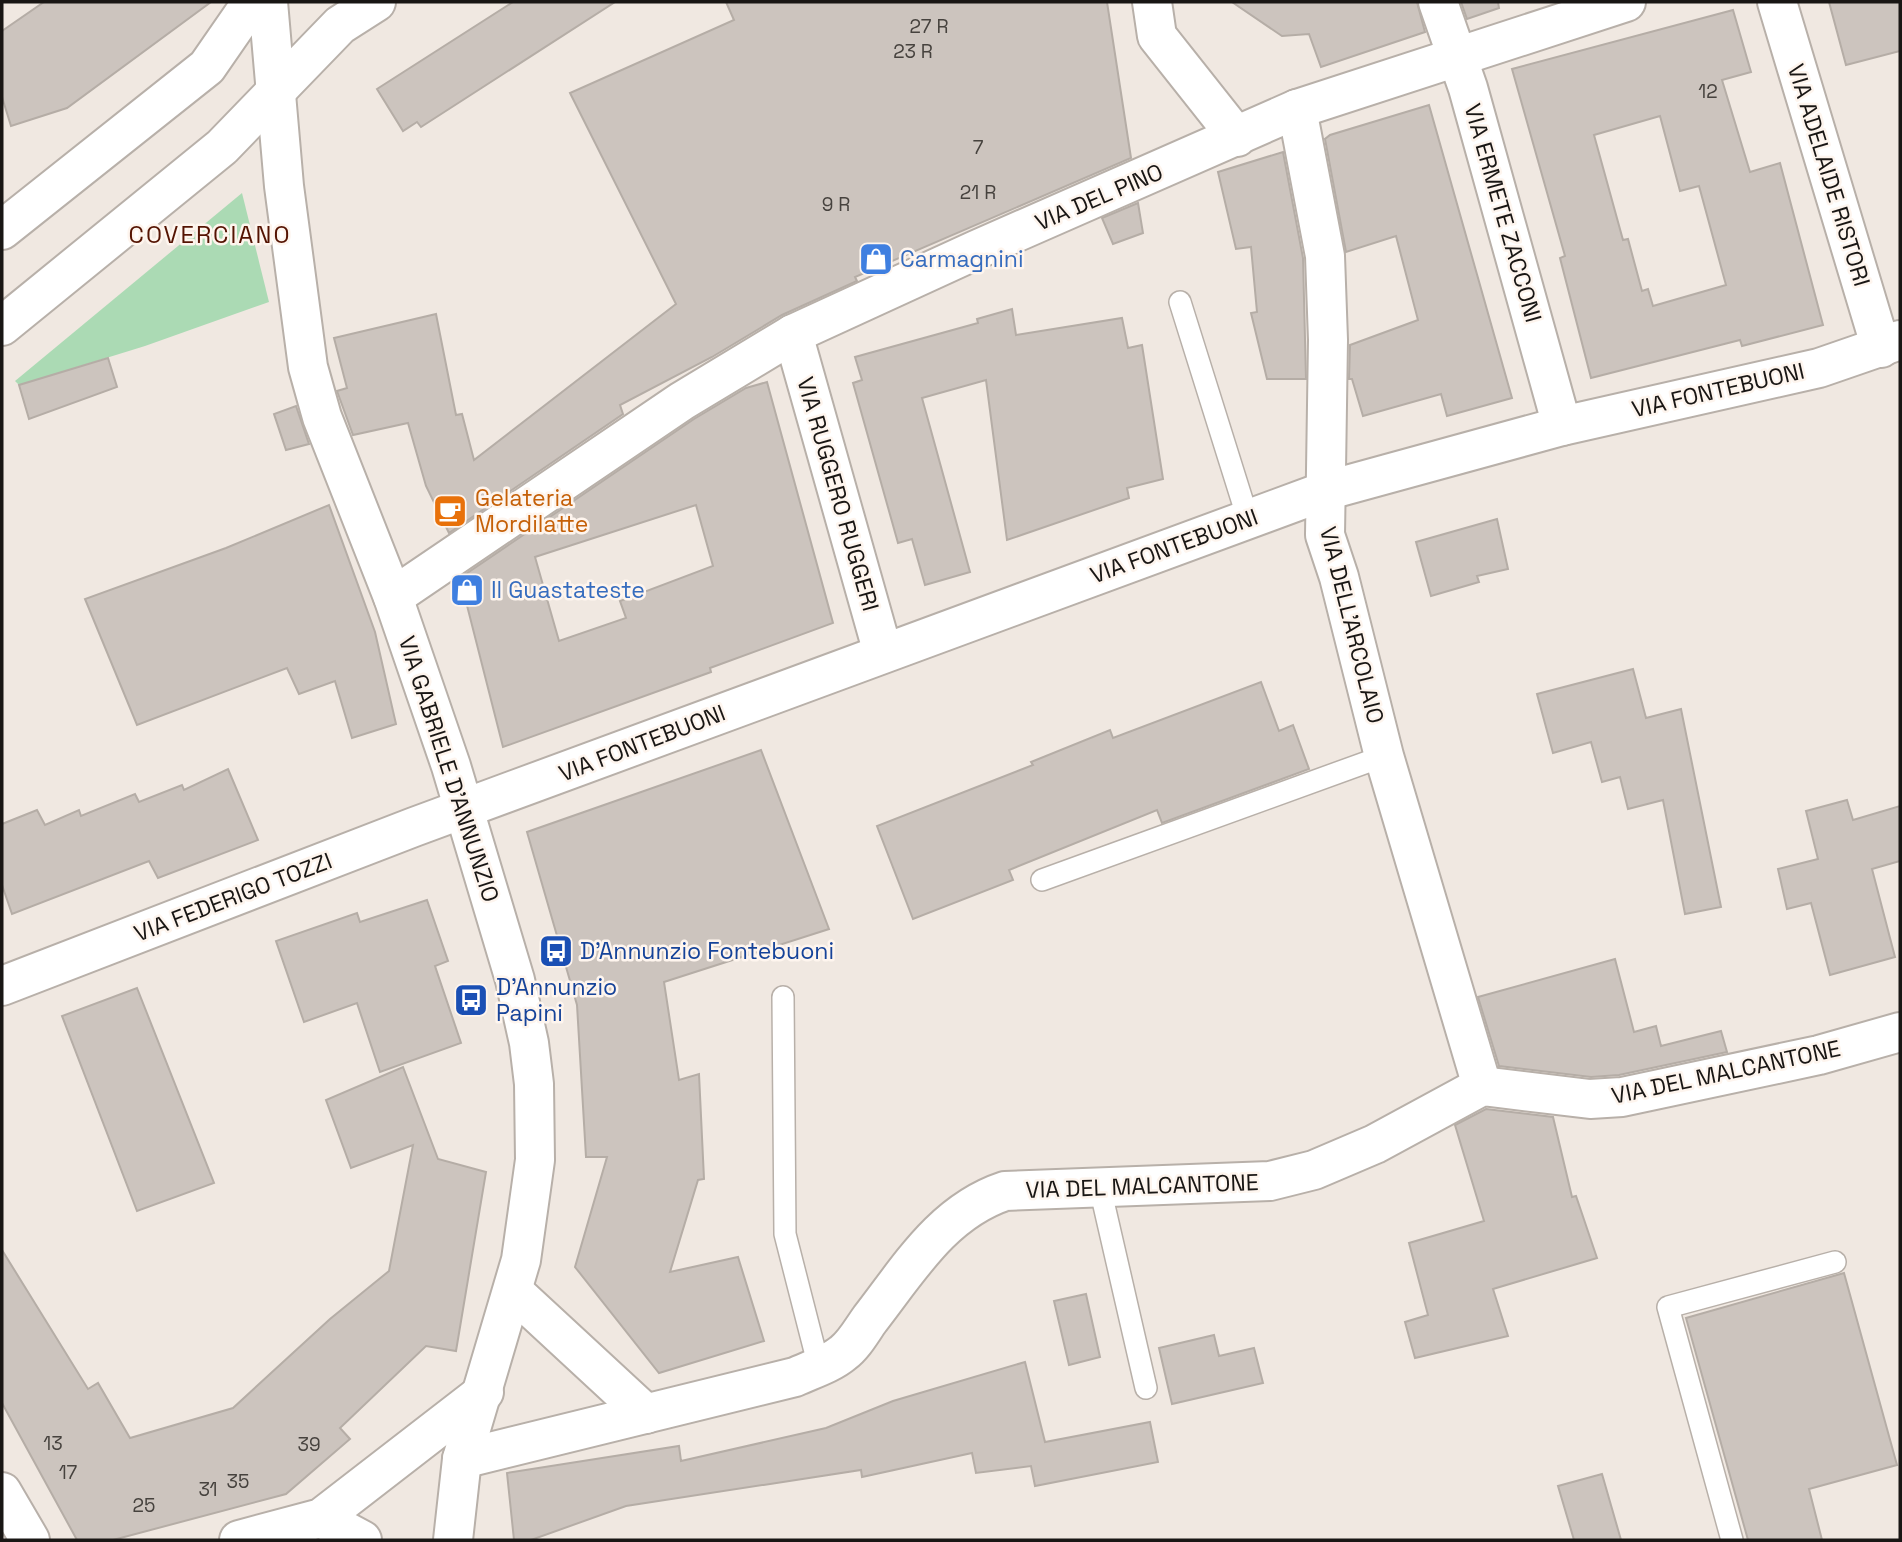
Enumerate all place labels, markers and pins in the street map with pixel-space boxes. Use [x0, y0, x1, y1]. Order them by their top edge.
shop icon: Carmagnini [857, 240, 895, 278]
place label: Carmagnini [900, 244, 1024, 274]
place label: Gelateria Mordilatte [475, 483, 588, 539]
cafe icon: Gelateria Mordilatte [431, 492, 469, 530]
shop icon: Il Guastateste [448, 571, 486, 609]
place label: Il Guastateste [491, 575, 645, 605]
bus stop icon: D'Annunzio Fontebuoni [537, 932, 575, 970]
place label: D'Annunzio Fontebuoni [580, 936, 834, 966]
place label: D'Annunzio Papini [496, 972, 617, 1028]
bus stop icon: D'Annunzio Papini [452, 981, 490, 1019]

